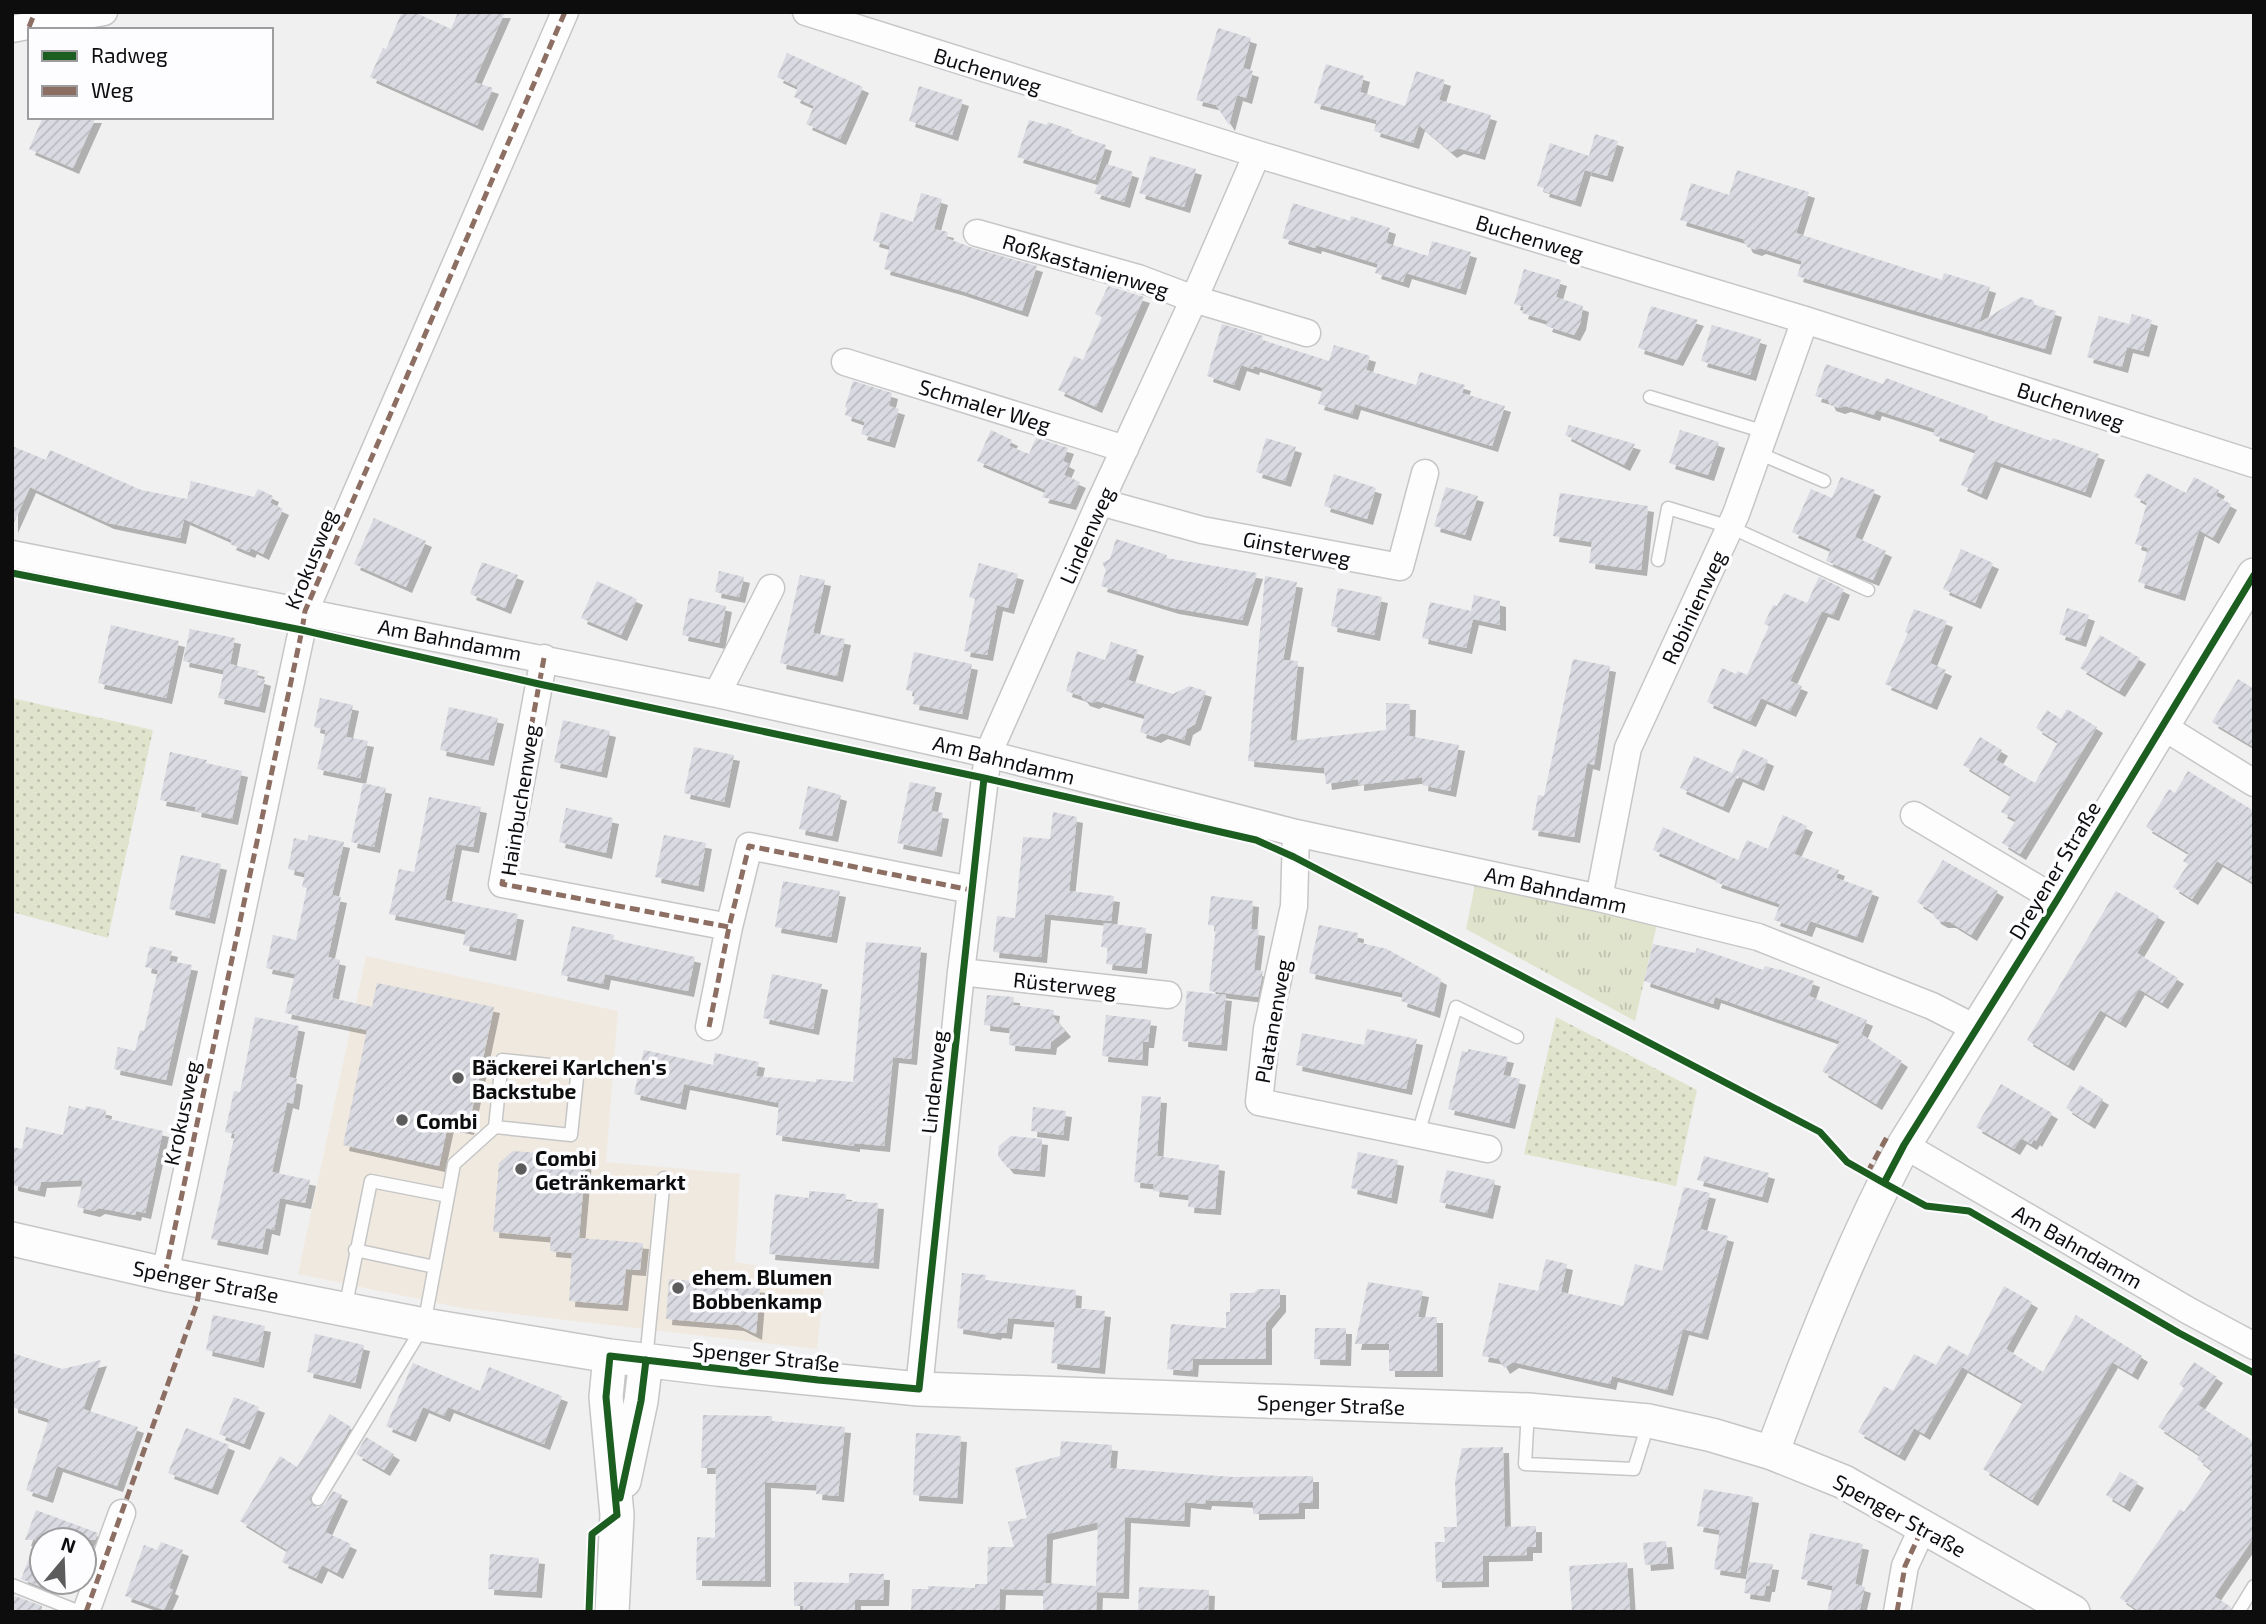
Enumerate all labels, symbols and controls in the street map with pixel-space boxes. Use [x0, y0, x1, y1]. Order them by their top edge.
legend [28, 28, 273, 119]
text: Radweg [91, 42, 168, 67]
street label: Buchenweg [931, 42, 1045, 98]
text: Weg [91, 77, 134, 102]
street label: Buchenweg [1473, 209, 1587, 265]
street label: Roßkastanienweg [1000, 228, 1172, 302]
street label: Schmaler Weg [916, 373, 1054, 437]
street label: Buchenweg [2014, 376, 2128, 434]
street label: Lindenweg [1053, 482, 1119, 588]
street label: Krokusweg [279, 505, 342, 613]
street label: Ginsterweg [1241, 525, 1353, 571]
street label: Robinienweg [1656, 546, 1730, 668]
street label: Am Bahndamm [376, 613, 524, 665]
street label: Hainbuchenweg [495, 722, 543, 878]
street label: Am Bahndamm [930, 729, 1078, 789]
street label: Dreyener Straße [2003, 796, 2105, 944]
street label: Am Bahndamm [1482, 860, 1630, 918]
street label: Platanenweg [1249, 957, 1295, 1085]
street label: Rüsterweg [1012, 966, 1118, 1002]
street label: Lindenweg [915, 1029, 951, 1135]
place label: Bäckerei Karlchen's Backstube [472, 1054, 667, 1103]
street label: Krokusweg [158, 1058, 204, 1167]
marker: Bäckerei Karlchen's Backstube [450, 1070, 466, 1086]
place label: Combi [416, 1108, 478, 1133]
marker: Combi [394, 1112, 410, 1128]
place label: Combi Getränkemarkt [535, 1145, 686, 1194]
marker: Combi Getränkemarkt [513, 1161, 529, 1177]
street label: Am Bahndamm [2009, 1199, 2147, 1293]
street label: Spenger Straße [131, 1255, 281, 1307]
place label: ehem. Blumen Bobbenkamp [692, 1264, 832, 1313]
marker: ehem. Blumen Bobbenkamp [670, 1280, 686, 1296]
street label: Spenger Straße [691, 1336, 841, 1376]
street label: Spenger Straße [1257, 1389, 1405, 1419]
street label: Spenger Straße [1829, 1468, 1971, 1562]
north arrow [28, 1526, 98, 1596]
text: N [58, 1531, 79, 1558]

